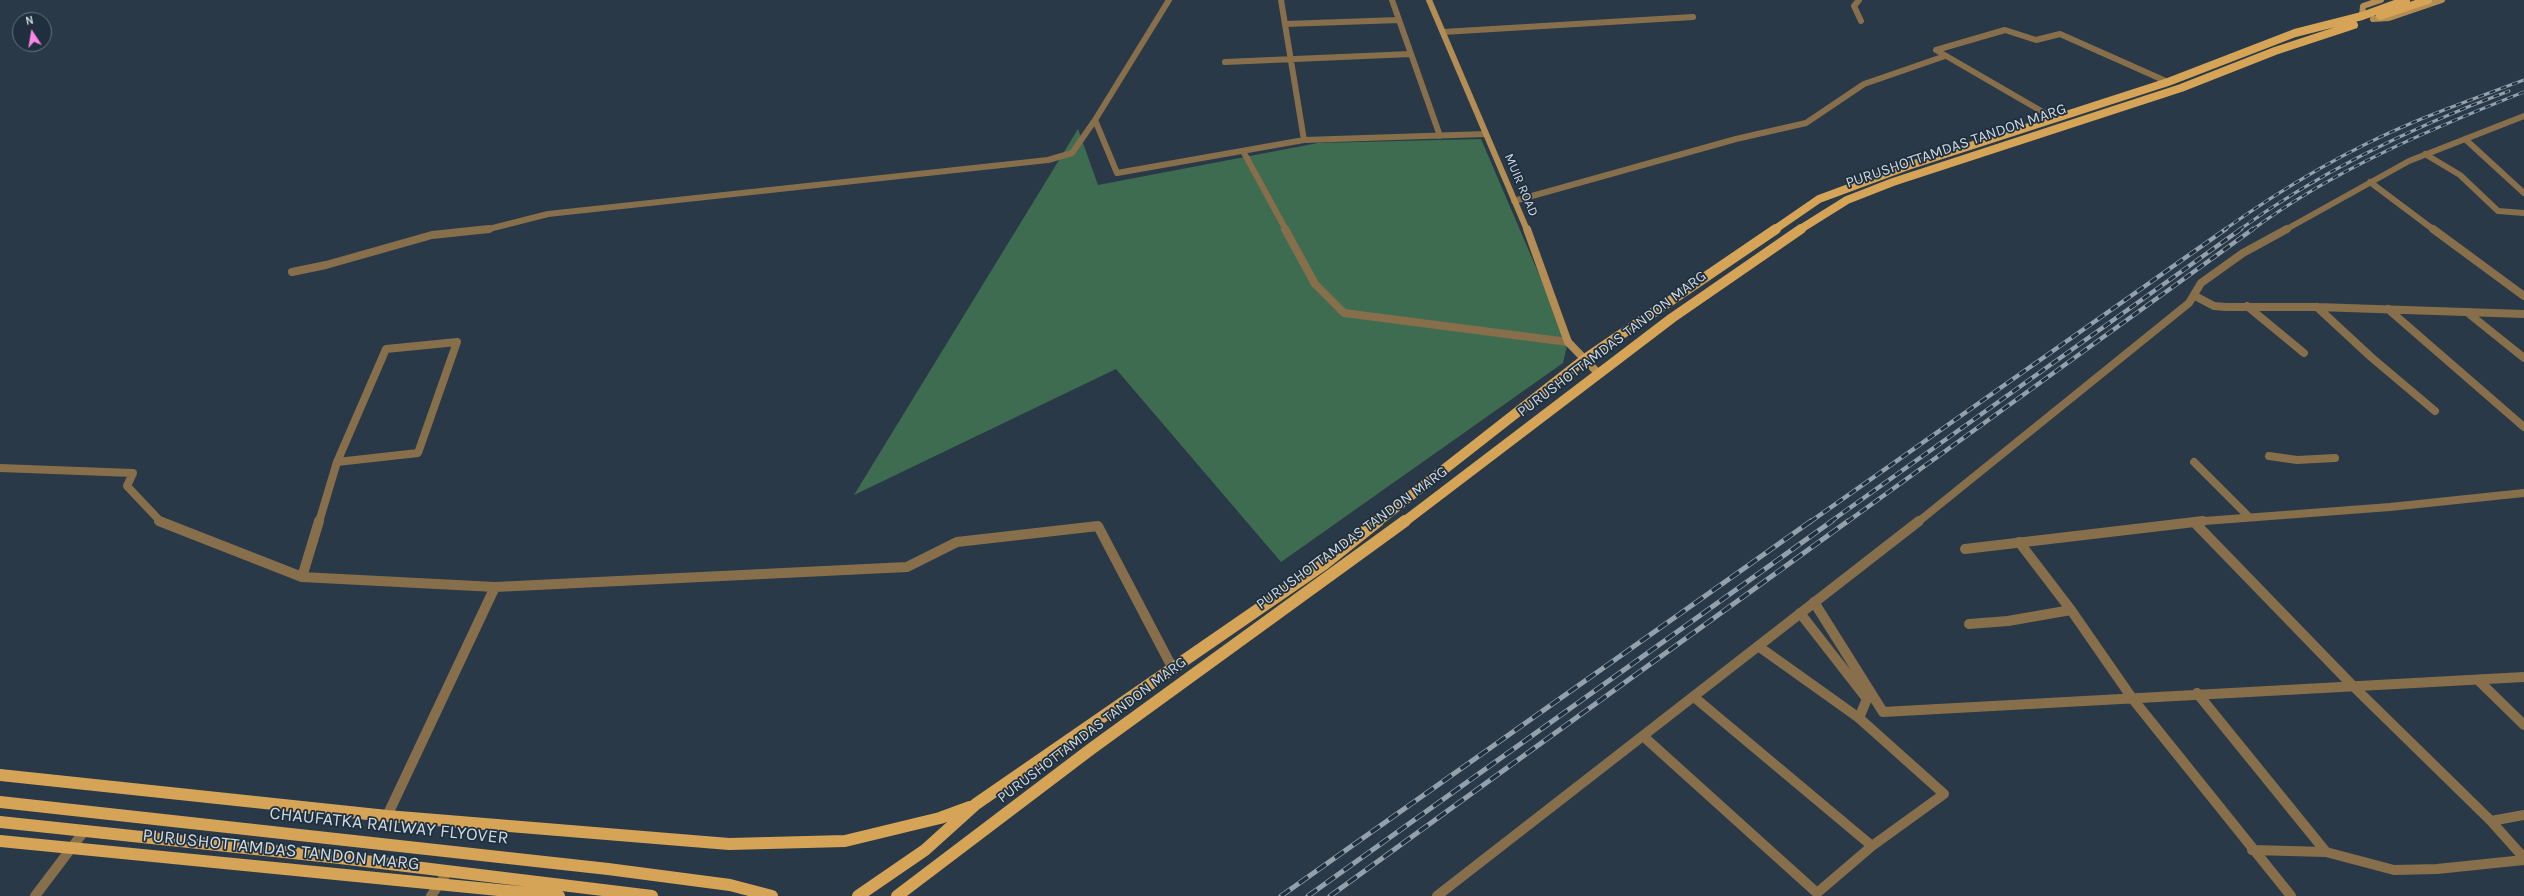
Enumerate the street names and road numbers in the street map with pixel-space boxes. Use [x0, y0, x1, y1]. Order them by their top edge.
street label: PURUSHOTTAMDAS TANDON MARG [1843, 100, 2069, 192]
street label: MUIR ROAD [1501, 151, 1541, 219]
street label: PURUSHOTTAMDAS TANDON MARG [1514, 267, 1710, 421]
street label: PURUSHOTTAMDAS TANDON MARG [1253, 463, 1451, 613]
street label: PURUSHOTTAMDAS TANDON MARG [994, 653, 1190, 807]
street label: CHAUFATKA RAILWAY FLYOVER [268, 803, 510, 849]
street label: PURUSHOTTAMDAS TANDON MARG [141, 825, 421, 875]

